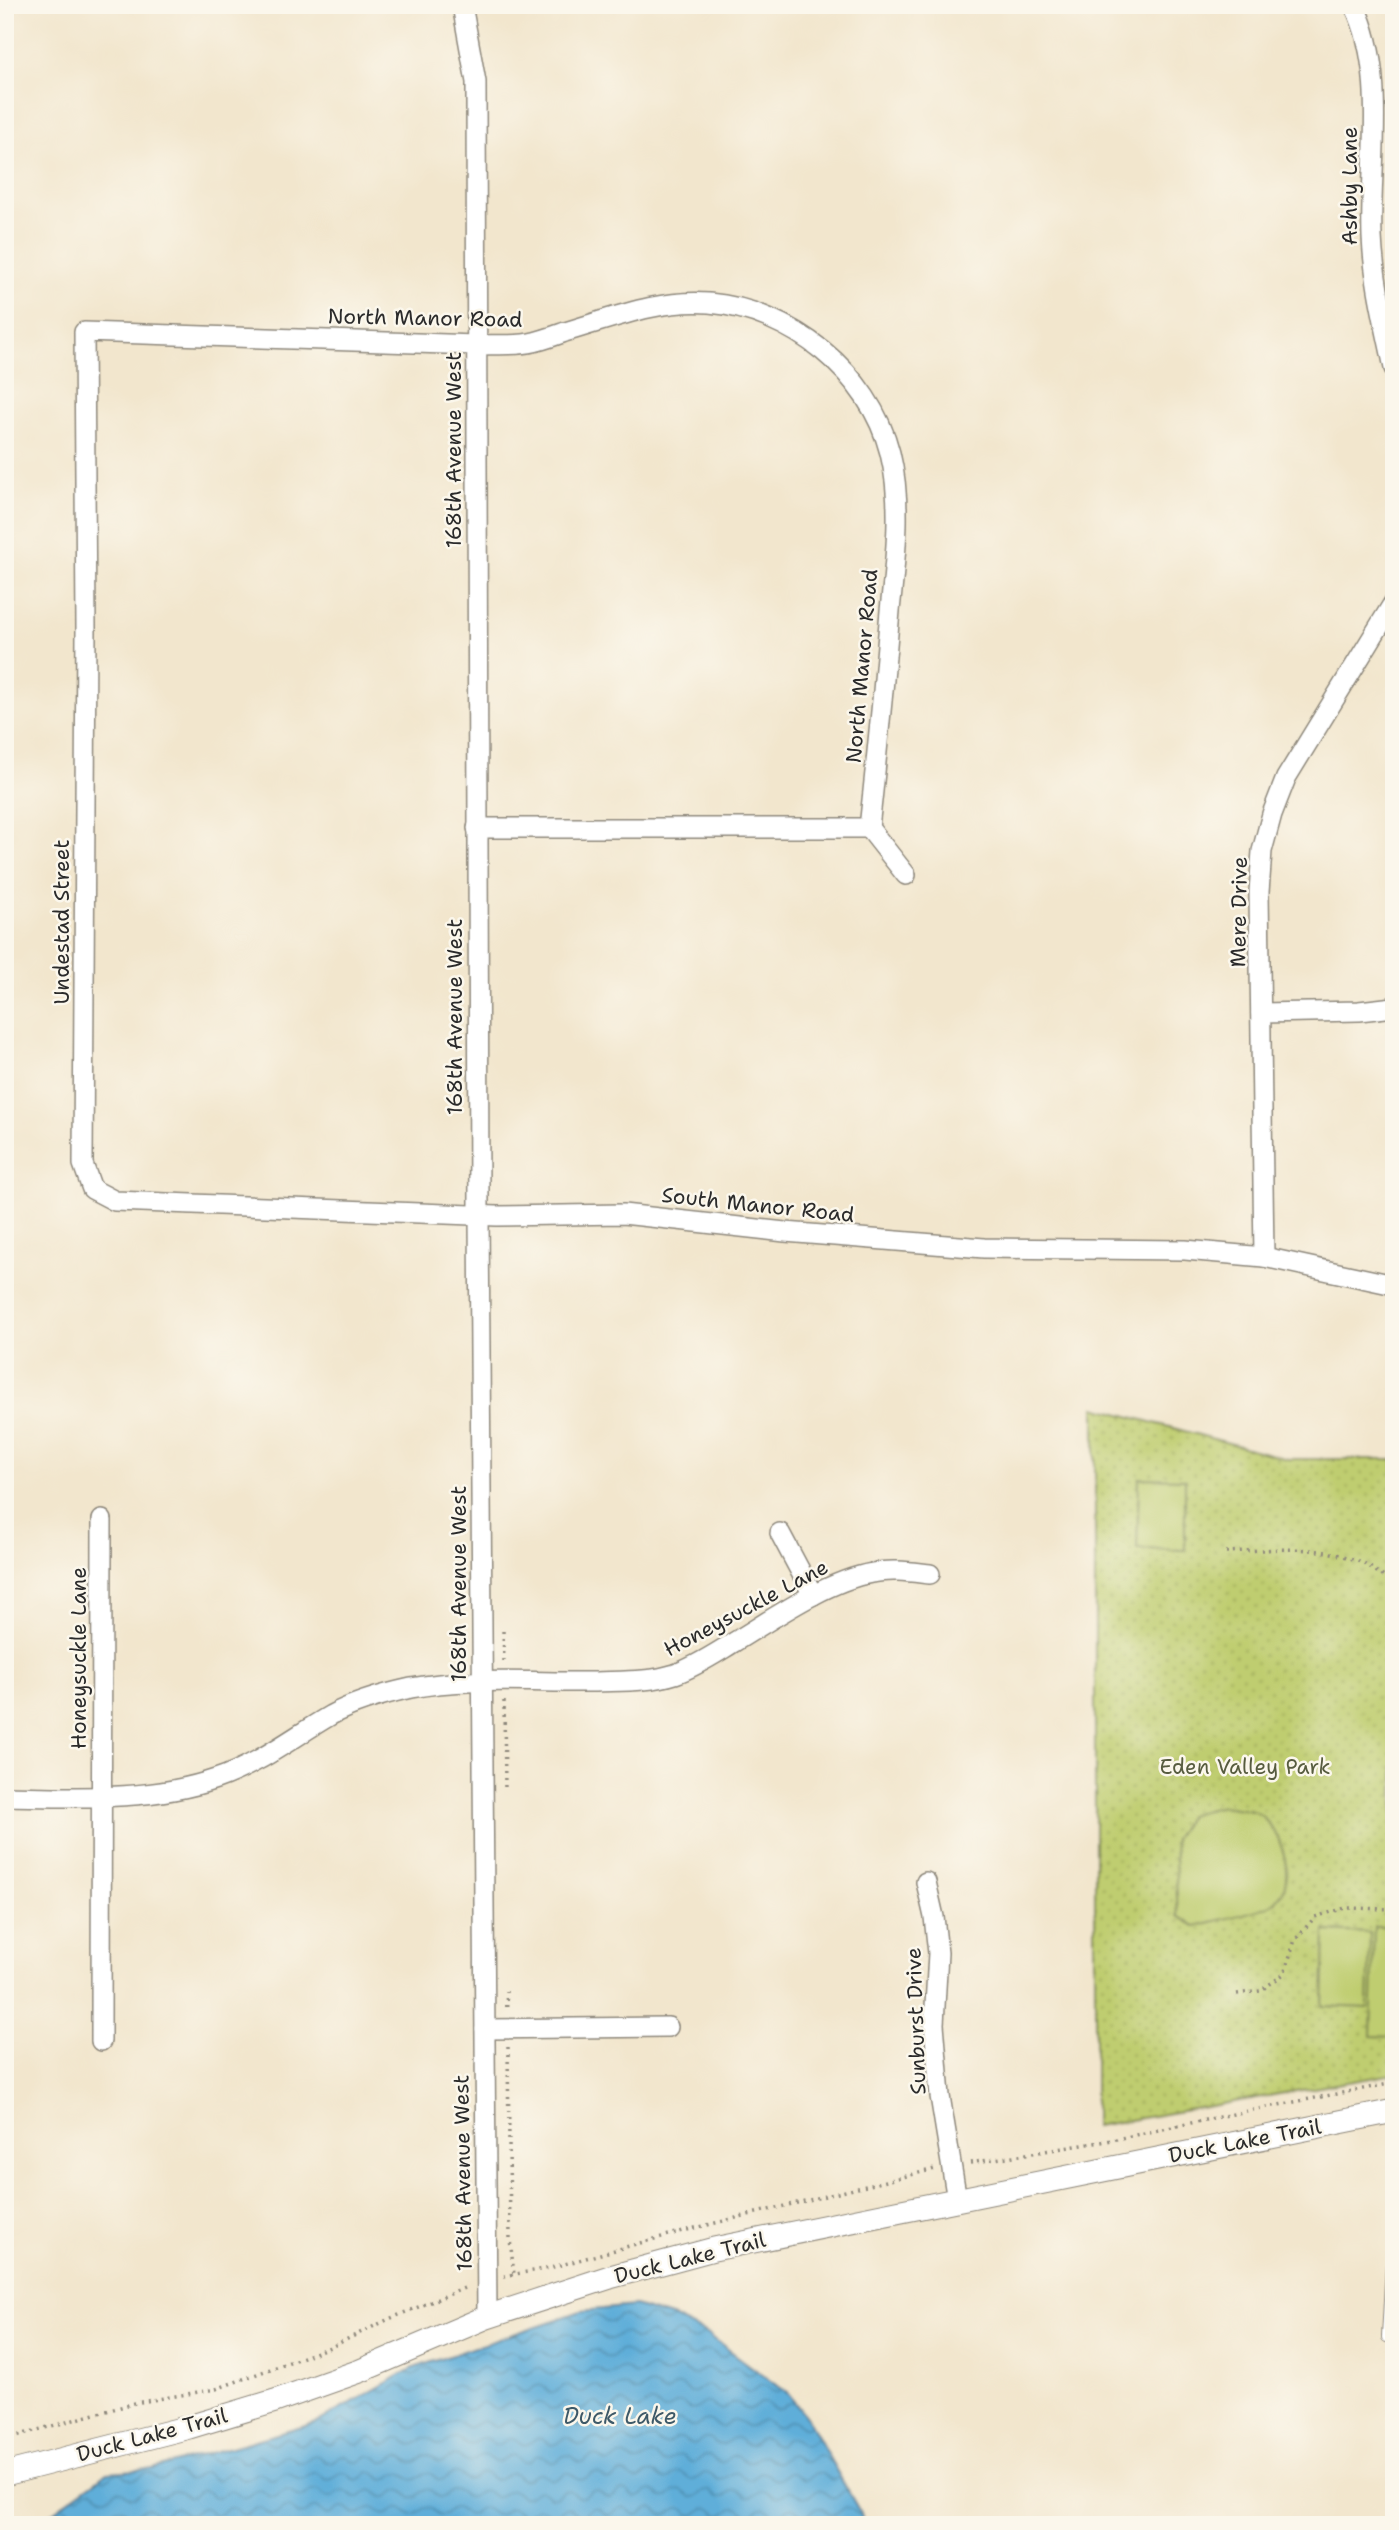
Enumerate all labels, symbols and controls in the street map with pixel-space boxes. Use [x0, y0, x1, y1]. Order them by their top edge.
street label: Ashby Lane [1336, 127, 1364, 245]
street label: North Manor Road [327, 302, 523, 334]
street label: 168th Avenue West [440, 352, 468, 548]
street label: North Manor Road [840, 568, 884, 764]
street label: Undestad Street [48, 839, 76, 1005]
street label: Mere Drive [1224, 856, 1254, 968]
street label: 168th Avenue West [441, 919, 469, 1115]
street label: South Manor Road [660, 1181, 856, 1229]
street label: 168th Avenue West [445, 1486, 473, 1682]
street label: Honeysuckle Lane [659, 1553, 833, 1663]
street label: Honeysuckle Lane [65, 1567, 93, 1749]
park label: Eden Valley Park [1160, 1753, 1330, 1781]
street label: Sunburst Drive [899, 1947, 933, 2095]
street label: 168th Avenue West [447, 2074, 479, 2272]
street label: Duck Lake Trail [1166, 2112, 1324, 2170]
street label: Duck Lake Trail [612, 2226, 769, 2290]
street label: Duck Lake Trail [74, 2401, 231, 2469]
water label: Duck Lake [563, 2401, 677, 2431]

